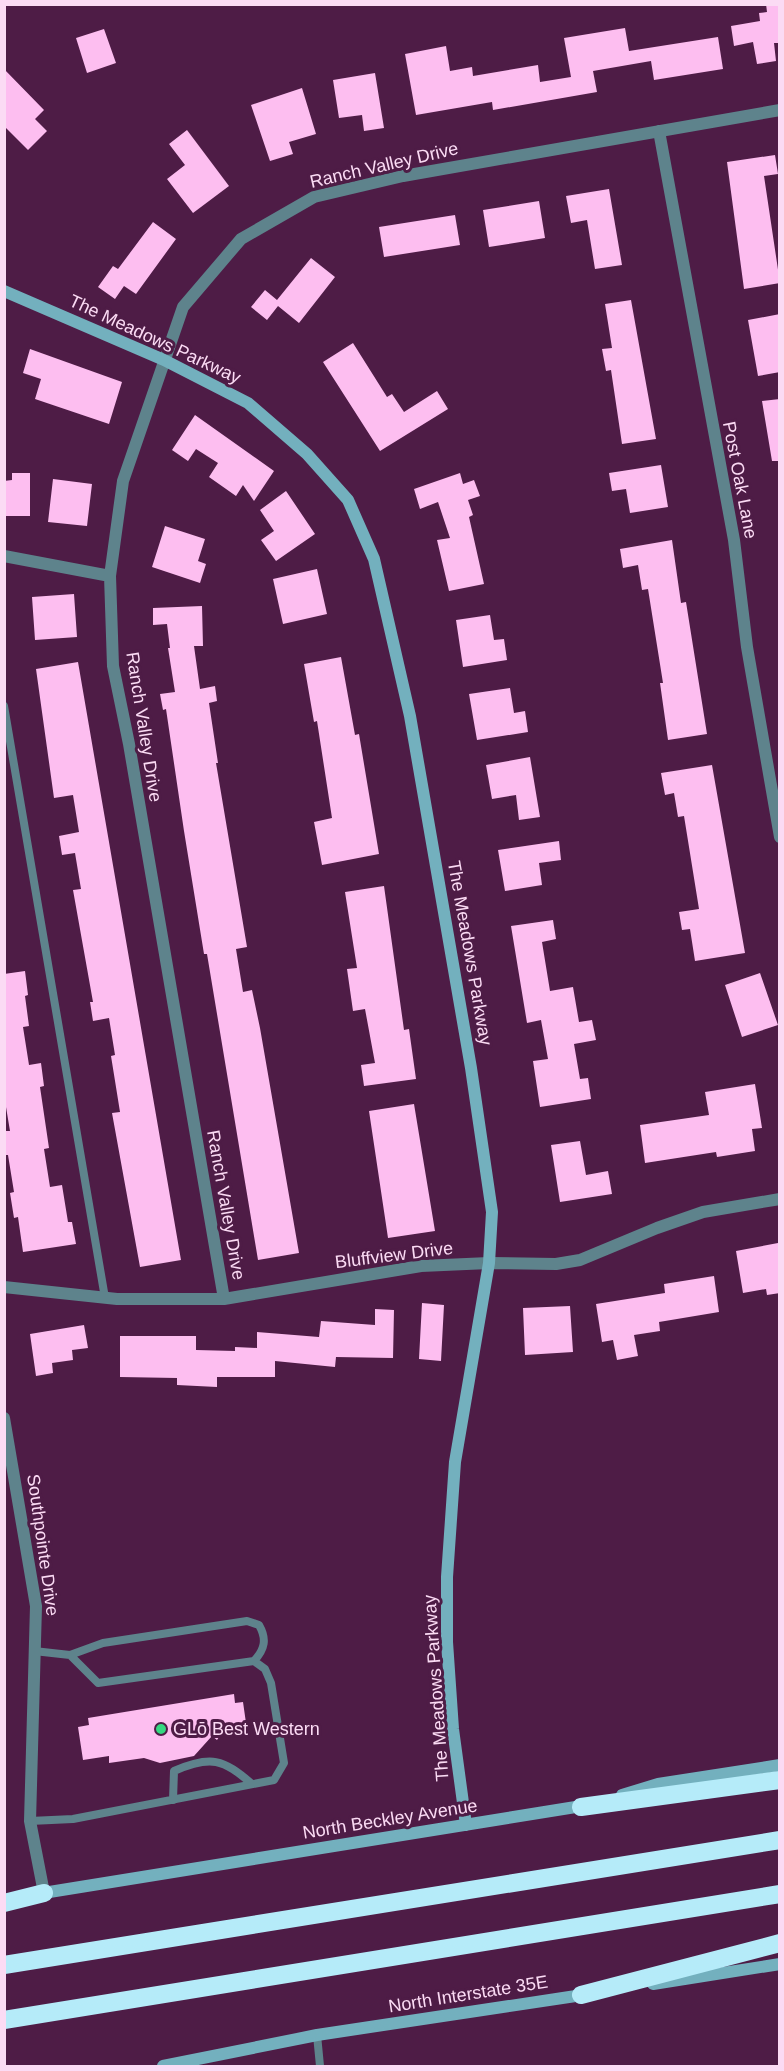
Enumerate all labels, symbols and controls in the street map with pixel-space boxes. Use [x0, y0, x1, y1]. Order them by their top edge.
street label: Ranch Valley Drive [308, 138, 460, 192]
street label: The Meadows Parkway [66, 290, 244, 388]
street label: Post Oak Lane [719, 420, 761, 540]
street label: Ranch Valley Drive [122, 651, 166, 803]
street label: The Meadows Parkway [444, 859, 496, 1047]
street label: Ranch Valley Drive [203, 1129, 249, 1281]
street label: Bluffview Drive [334, 1238, 454, 1272]
street label: Southpointe Drive [23, 1473, 63, 1617]
street label: The Meadows Parkway [419, 1594, 453, 1782]
place label: GLō Best Western [173, 1719, 320, 1739]
marker: GLō Best Western [154, 1722, 168, 1736]
street label: North Beckley Avenue [301, 1795, 479, 1843]
street label: North Interstate 35E [387, 1972, 549, 2016]

